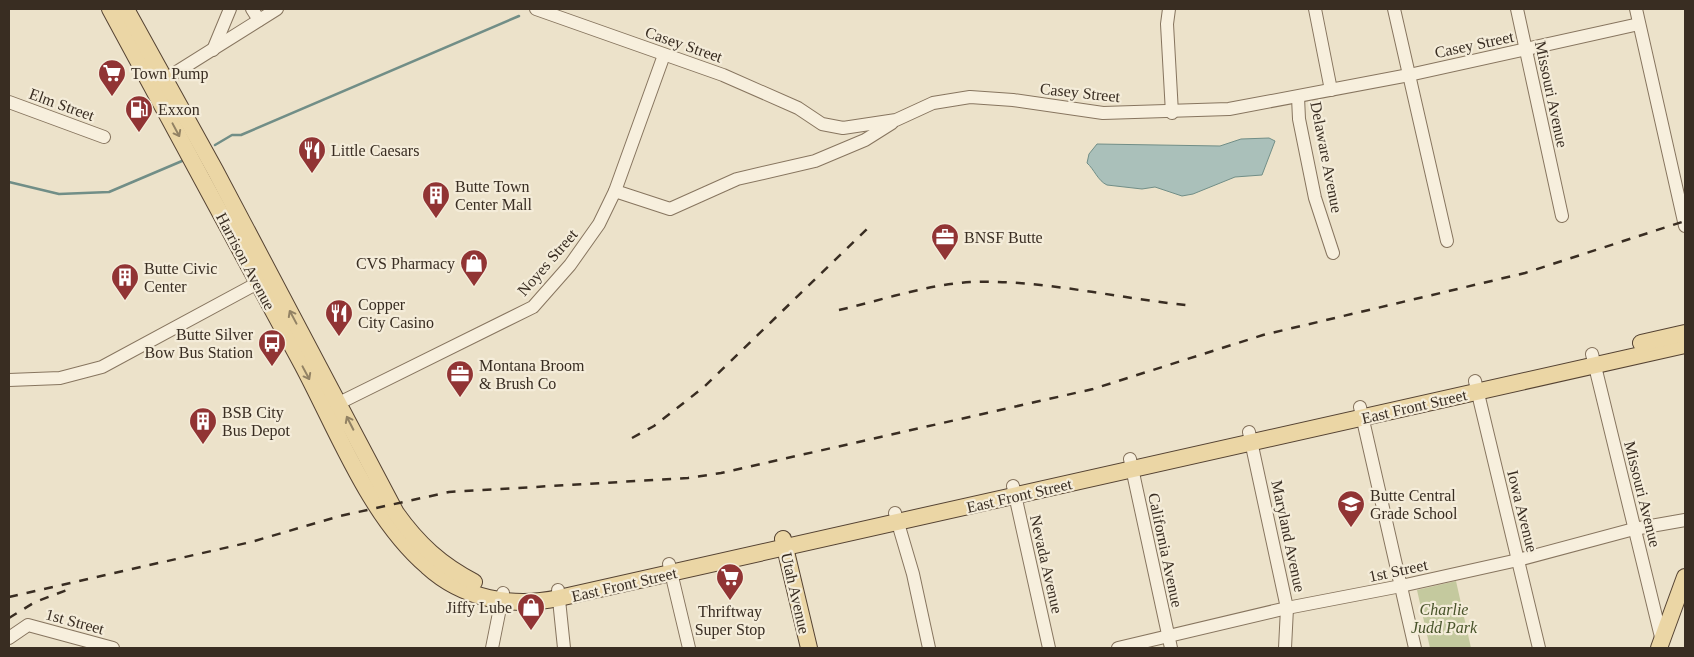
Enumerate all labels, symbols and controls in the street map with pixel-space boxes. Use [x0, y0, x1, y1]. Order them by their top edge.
street label: Casey Street [643, 23, 725, 67]
street label: Casey Street [1433, 28, 1516, 62]
street label: Missouri Avenue [1532, 39, 1571, 149]
supermarket icon: Town Pump [97, 58, 127, 97]
place label: Town Pump [131, 65, 209, 83]
street label: Casey Street [1039, 80, 1121, 106]
street label: Elm Street [27, 85, 97, 124]
fuel station icon: Exxon [124, 94, 154, 133]
street label: Delaware Avenue [1307, 100, 1346, 214]
place label: Exxon [158, 101, 200, 118]
one-way arrow [171, 122, 181, 136]
restaurant icon: Little Caesars [297, 135, 327, 174]
place label: Little Caesars [331, 142, 419, 159]
place label: Butte Town Center Mall [455, 178, 532, 213]
building icon: Butte Town Center Mall [421, 180, 451, 219]
street label: Harrison Avenue [213, 210, 278, 313]
office icon: BNSF Butte [930, 222, 960, 261]
street label: Noyes Street [514, 225, 582, 300]
place label: BNSF Butte [964, 229, 1043, 246]
shop icon: CVS Pharmacy [459, 248, 489, 287]
place label: CVS Pharmacy [356, 255, 455, 273]
place label: Butte Civic Center [144, 260, 217, 295]
building icon: Butte Civic Center [110, 262, 140, 301]
place label: Copper City Casino [358, 296, 434, 332]
restaurant icon: Copper City Casino [324, 298, 354, 337]
one-way arrow [287, 311, 297, 325]
place label: Butte Silver Bow Bus Station [145, 326, 254, 361]
bus stop icon: Butte Silver Bow Bus Station [257, 328, 287, 367]
place label: Montana Broom & Brush Co [479, 357, 585, 392]
office icon: Montana Broom & Brush Co [445, 359, 475, 398]
one-way arrow [301, 366, 311, 381]
street label: East Front Street [1360, 386, 1469, 427]
place label: BSB City Bus Depot [222, 404, 291, 440]
building icon: BSB City Bus Depot [188, 406, 218, 445]
one-way arrow [345, 416, 354, 431]
street label: Missouri Avenue [1621, 439, 1664, 549]
street label: Iowa Avenue [1504, 468, 1541, 554]
street label: East Front Street [965, 475, 1074, 516]
street label: Maryland Avenue [1267, 479, 1309, 594]
place label: Butte Central Grade School [1370, 487, 1458, 522]
school or university icon: Butte Central Grade School [1336, 489, 1366, 528]
street label: California Avenue [1145, 491, 1186, 609]
street label: Nevada Avenue [1027, 513, 1066, 615]
street label: Utah Avenue [778, 551, 813, 635]
street label: 1st Street [1367, 556, 1430, 585]
supermarket icon: Thriftway Super Stop [715, 562, 745, 601]
street label: East Front Street [570, 564, 679, 605]
shop icon: Jiffy Lube [516, 592, 546, 631]
place label: Jiffy Lube [446, 599, 512, 617]
park label: Charlie Judd Park [1411, 601, 1478, 636]
place label: Thriftway Super Stop [695, 603, 765, 639]
street label: 1st Street [44, 606, 107, 638]

